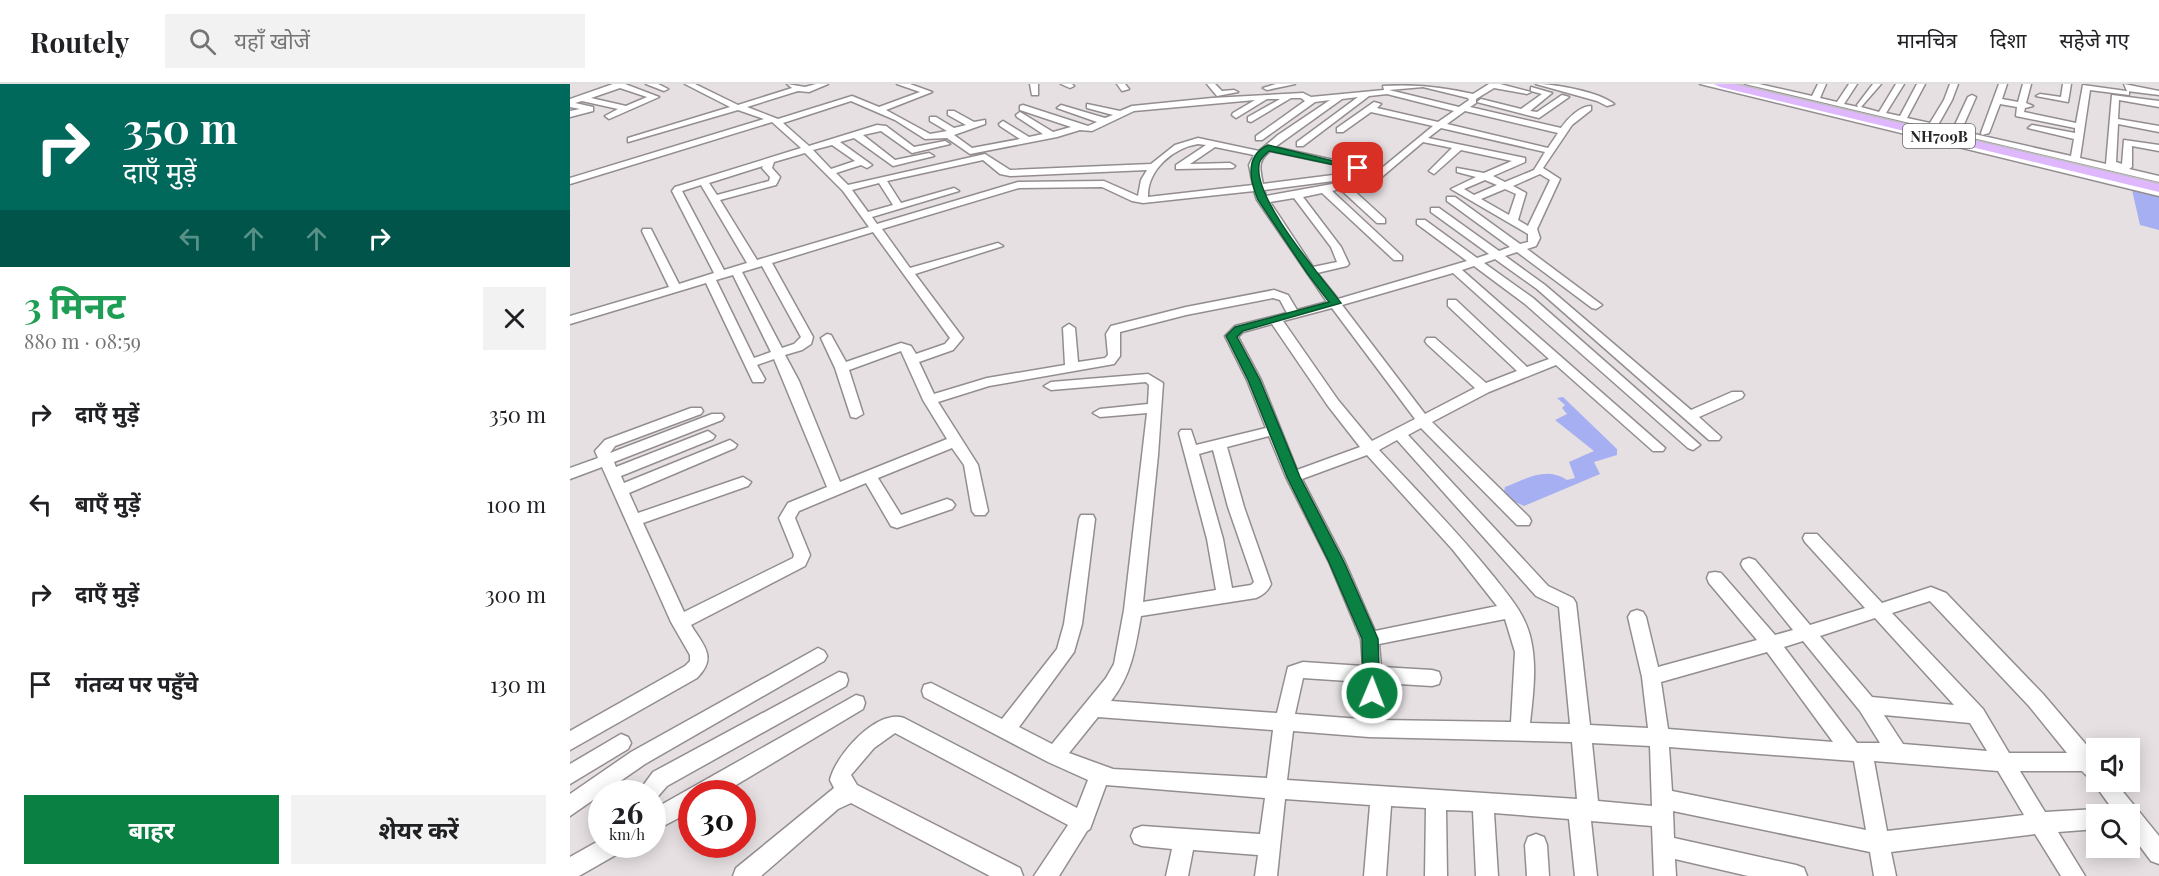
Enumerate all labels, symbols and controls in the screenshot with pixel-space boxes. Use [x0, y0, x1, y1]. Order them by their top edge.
search box [165, 14, 585, 68]
text: Routely [30, 23, 129, 60]
icon: search [186, 25, 219, 58]
text: यहाँ खोजें [234, 25, 310, 55]
text: मानचित्र [1897, 25, 1957, 53]
text: दिशा [1990, 25, 2026, 53]
text: सहेजे गए [2059, 25, 2129, 53]
text: 350 m [123, 99, 238, 155]
icon: right [24, 108, 102, 186]
road number: NH709B [1903, 124, 1975, 148]
pin [1332, 142, 1383, 193]
icon: arrive [1341, 151, 1374, 184]
text: दाएँ मुड़ें [123, 153, 197, 189]
icon: left [174, 222, 207, 255]
icon: ahead [237, 222, 270, 255]
icon: ahead [300, 222, 333, 255]
icon: right [363, 222, 396, 255]
text: 3 मिनट [24, 280, 125, 328]
button: close [483, 287, 546, 350]
text: 880 m · 08:59 [24, 327, 141, 354]
icon: right [24, 398, 57, 431]
text: दाएँ मुड़ें [75, 398, 139, 428]
text: 350 m [489, 399, 546, 429]
icon: left [24, 488, 57, 521]
text: बाएँ मुड़ें [75, 488, 140, 518]
text: 100 m [486, 489, 546, 519]
icon: right [24, 578, 57, 611]
text: दाएँ मुड़ें [75, 578, 139, 608]
text: 300 m [485, 579, 546, 609]
position arrow [1340, 661, 1404, 725]
icon: arrive [24, 668, 57, 701]
text: गंतव्य पर पहुँचे [75, 668, 198, 698]
text: 130 m [490, 669, 546, 699]
map controls [2086, 738, 2140, 858]
button: sound [2086, 738, 2140, 792]
speed limit sign: 30 [678, 780, 756, 858]
text: 26 [611, 792, 643, 832]
button: बाहर [24, 795, 279, 864]
button: शेयर करें [291, 795, 546, 864]
button: search [2086, 804, 2140, 858]
text: km/h [609, 824, 645, 844]

